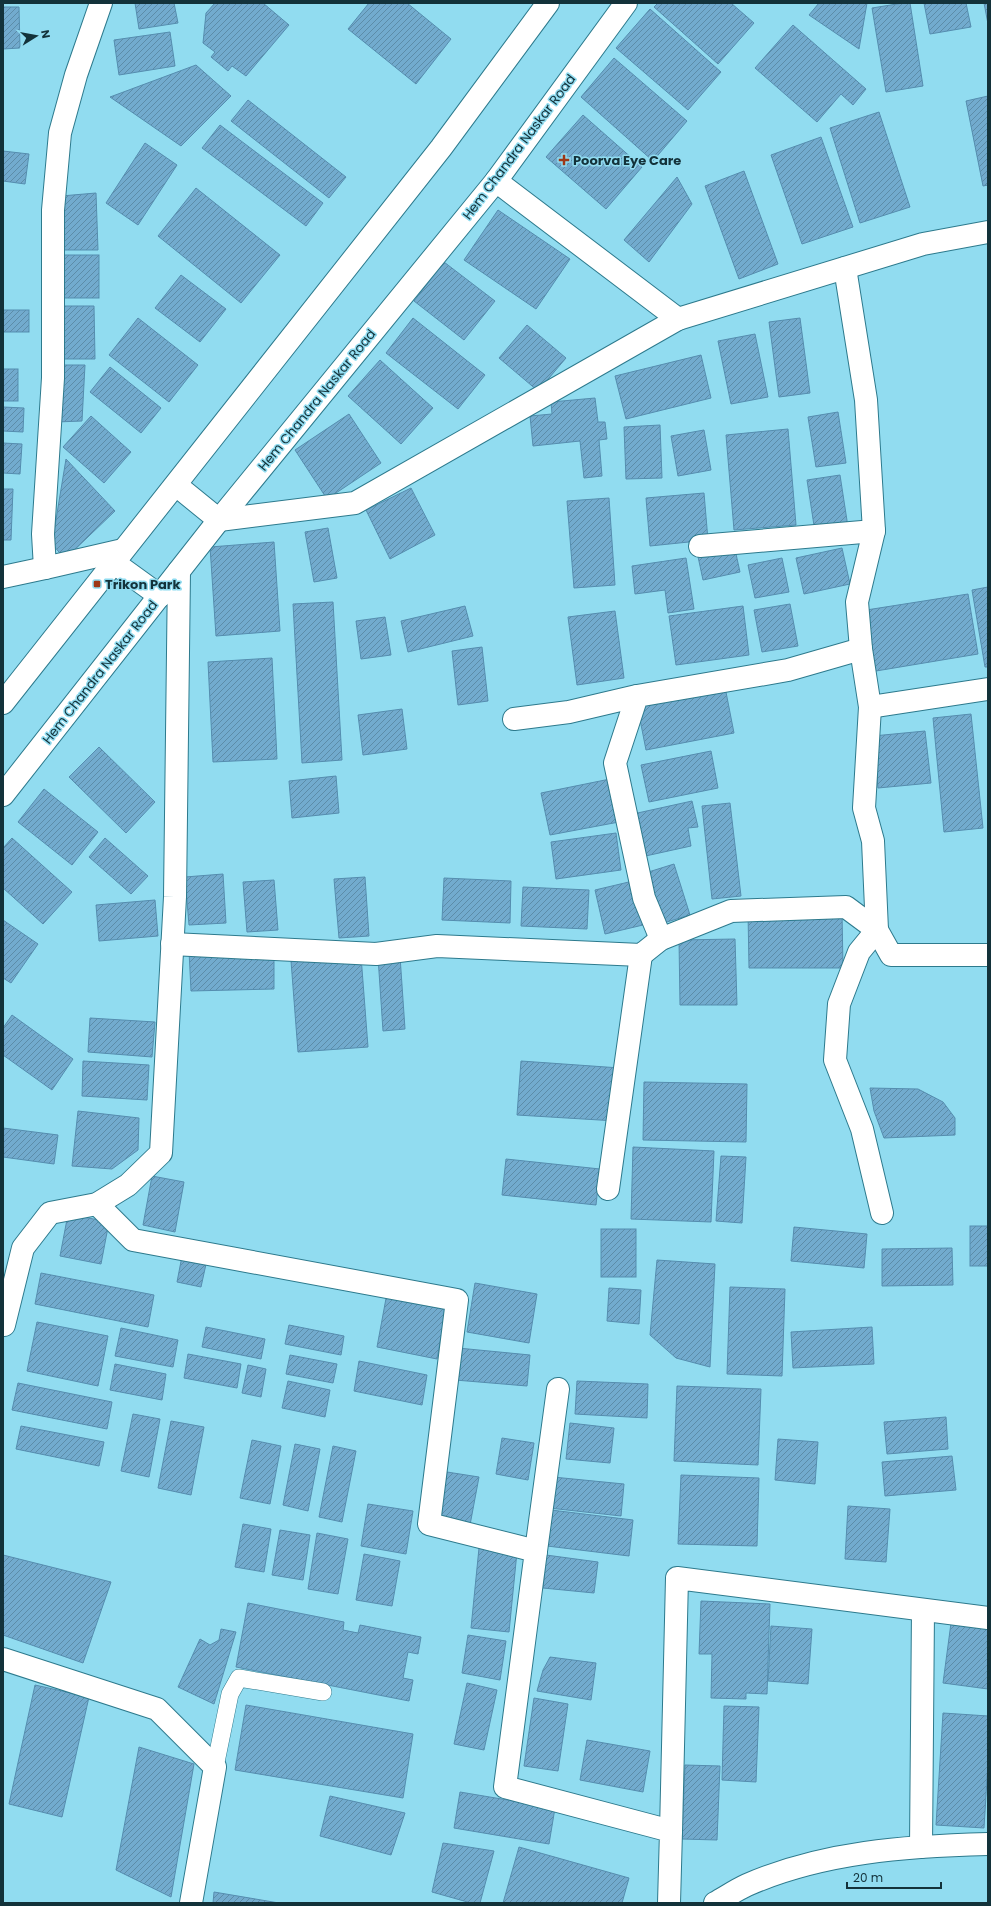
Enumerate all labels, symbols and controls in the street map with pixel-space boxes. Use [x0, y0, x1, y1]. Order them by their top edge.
north arrow [16, 16, 56, 56]
text: N [37, 29, 54, 40]
street label: Hem Chandra Naskar Road [458, 70, 580, 224]
place label: Poorva Eye Care [573, 151, 681, 170]
marker: Poorva Eye Care [558, 154, 570, 166]
street label: Hem Chandra Naskar Road [254, 325, 380, 475]
place label: Trikon Park [105, 575, 180, 594]
marker: Trikon Park [92, 579, 102, 589]
street label: Hem Chandra Naskar Road [38, 596, 162, 748]
scale bar [847, 1864, 941, 1890]
text: 20 m [853, 1869, 883, 1886]

